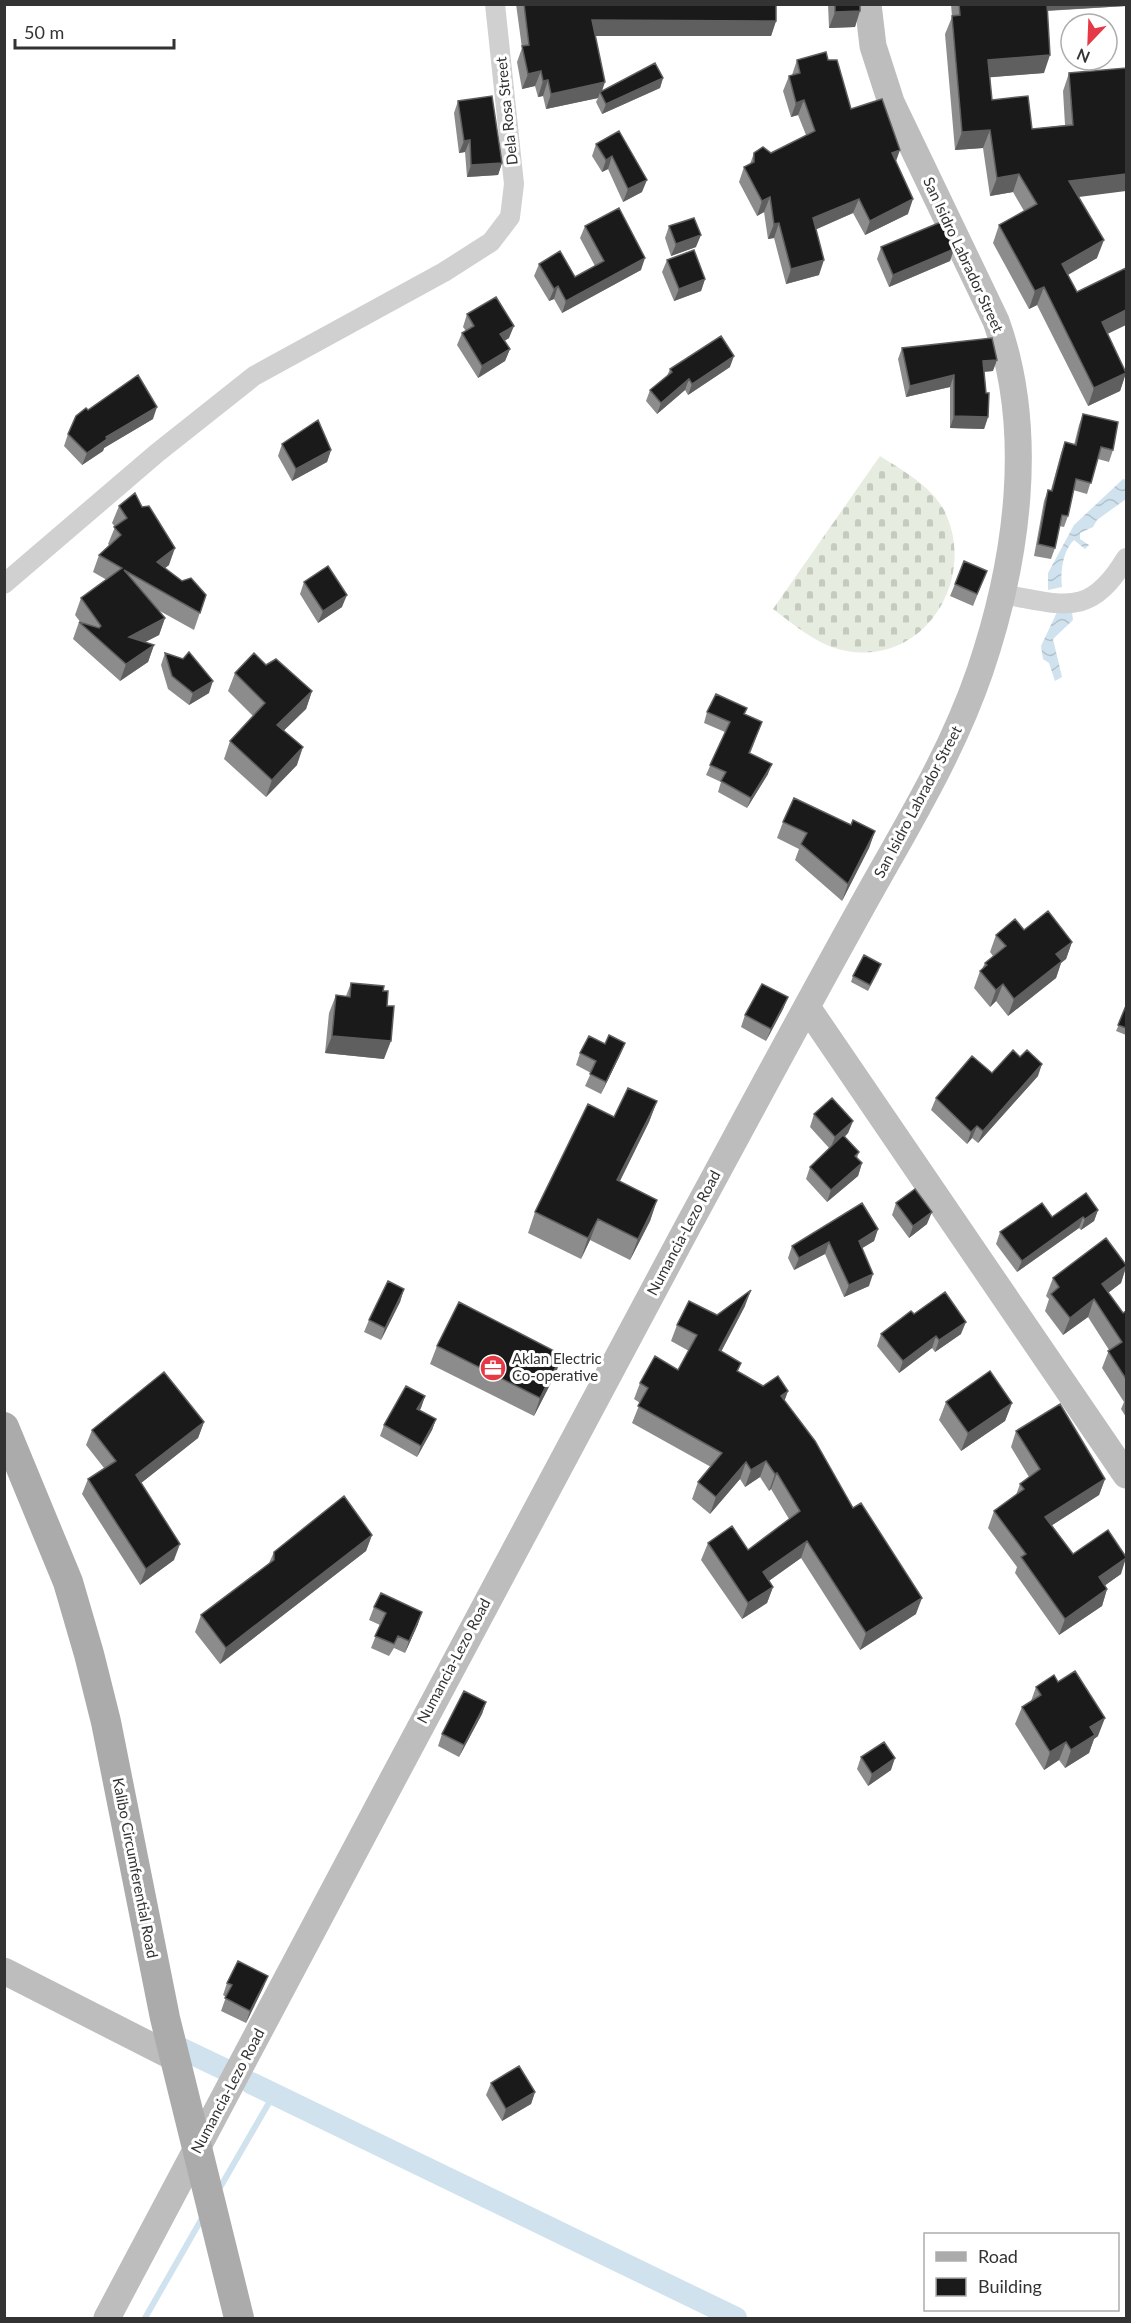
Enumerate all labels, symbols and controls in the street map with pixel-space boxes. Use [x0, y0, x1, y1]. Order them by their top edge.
scale bar [15, 12, 174, 50]
north arrow [1059, 12, 1119, 72]
text: 50 m [24, 21, 64, 43]
text: N [1074, 45, 1092, 67]
street label: Dela Rosa Street [491, 55, 521, 166]
street label: San Isidro Labrador Street [920, 174, 1008, 336]
street label: San Isidro Labrador Street [869, 722, 965, 881]
street label: Numancia-Lezo Road [643, 1167, 724, 1298]
place label: Aklan Electric Co-operative [512, 1349, 602, 1384]
office icon: Aklan Electric Co-operative [478, 1353, 508, 1383]
street label: Numancia-Lezo Road [413, 1595, 494, 1726]
street label: Kalibo Circumferential Road [110, 1776, 162, 1960]
street label: Numancia-Lezo Road [187, 2025, 268, 2156]
legend [924, 2233, 1119, 2311]
text: Road [978, 2245, 1018, 2267]
text: Building [978, 2275, 1042, 2297]

